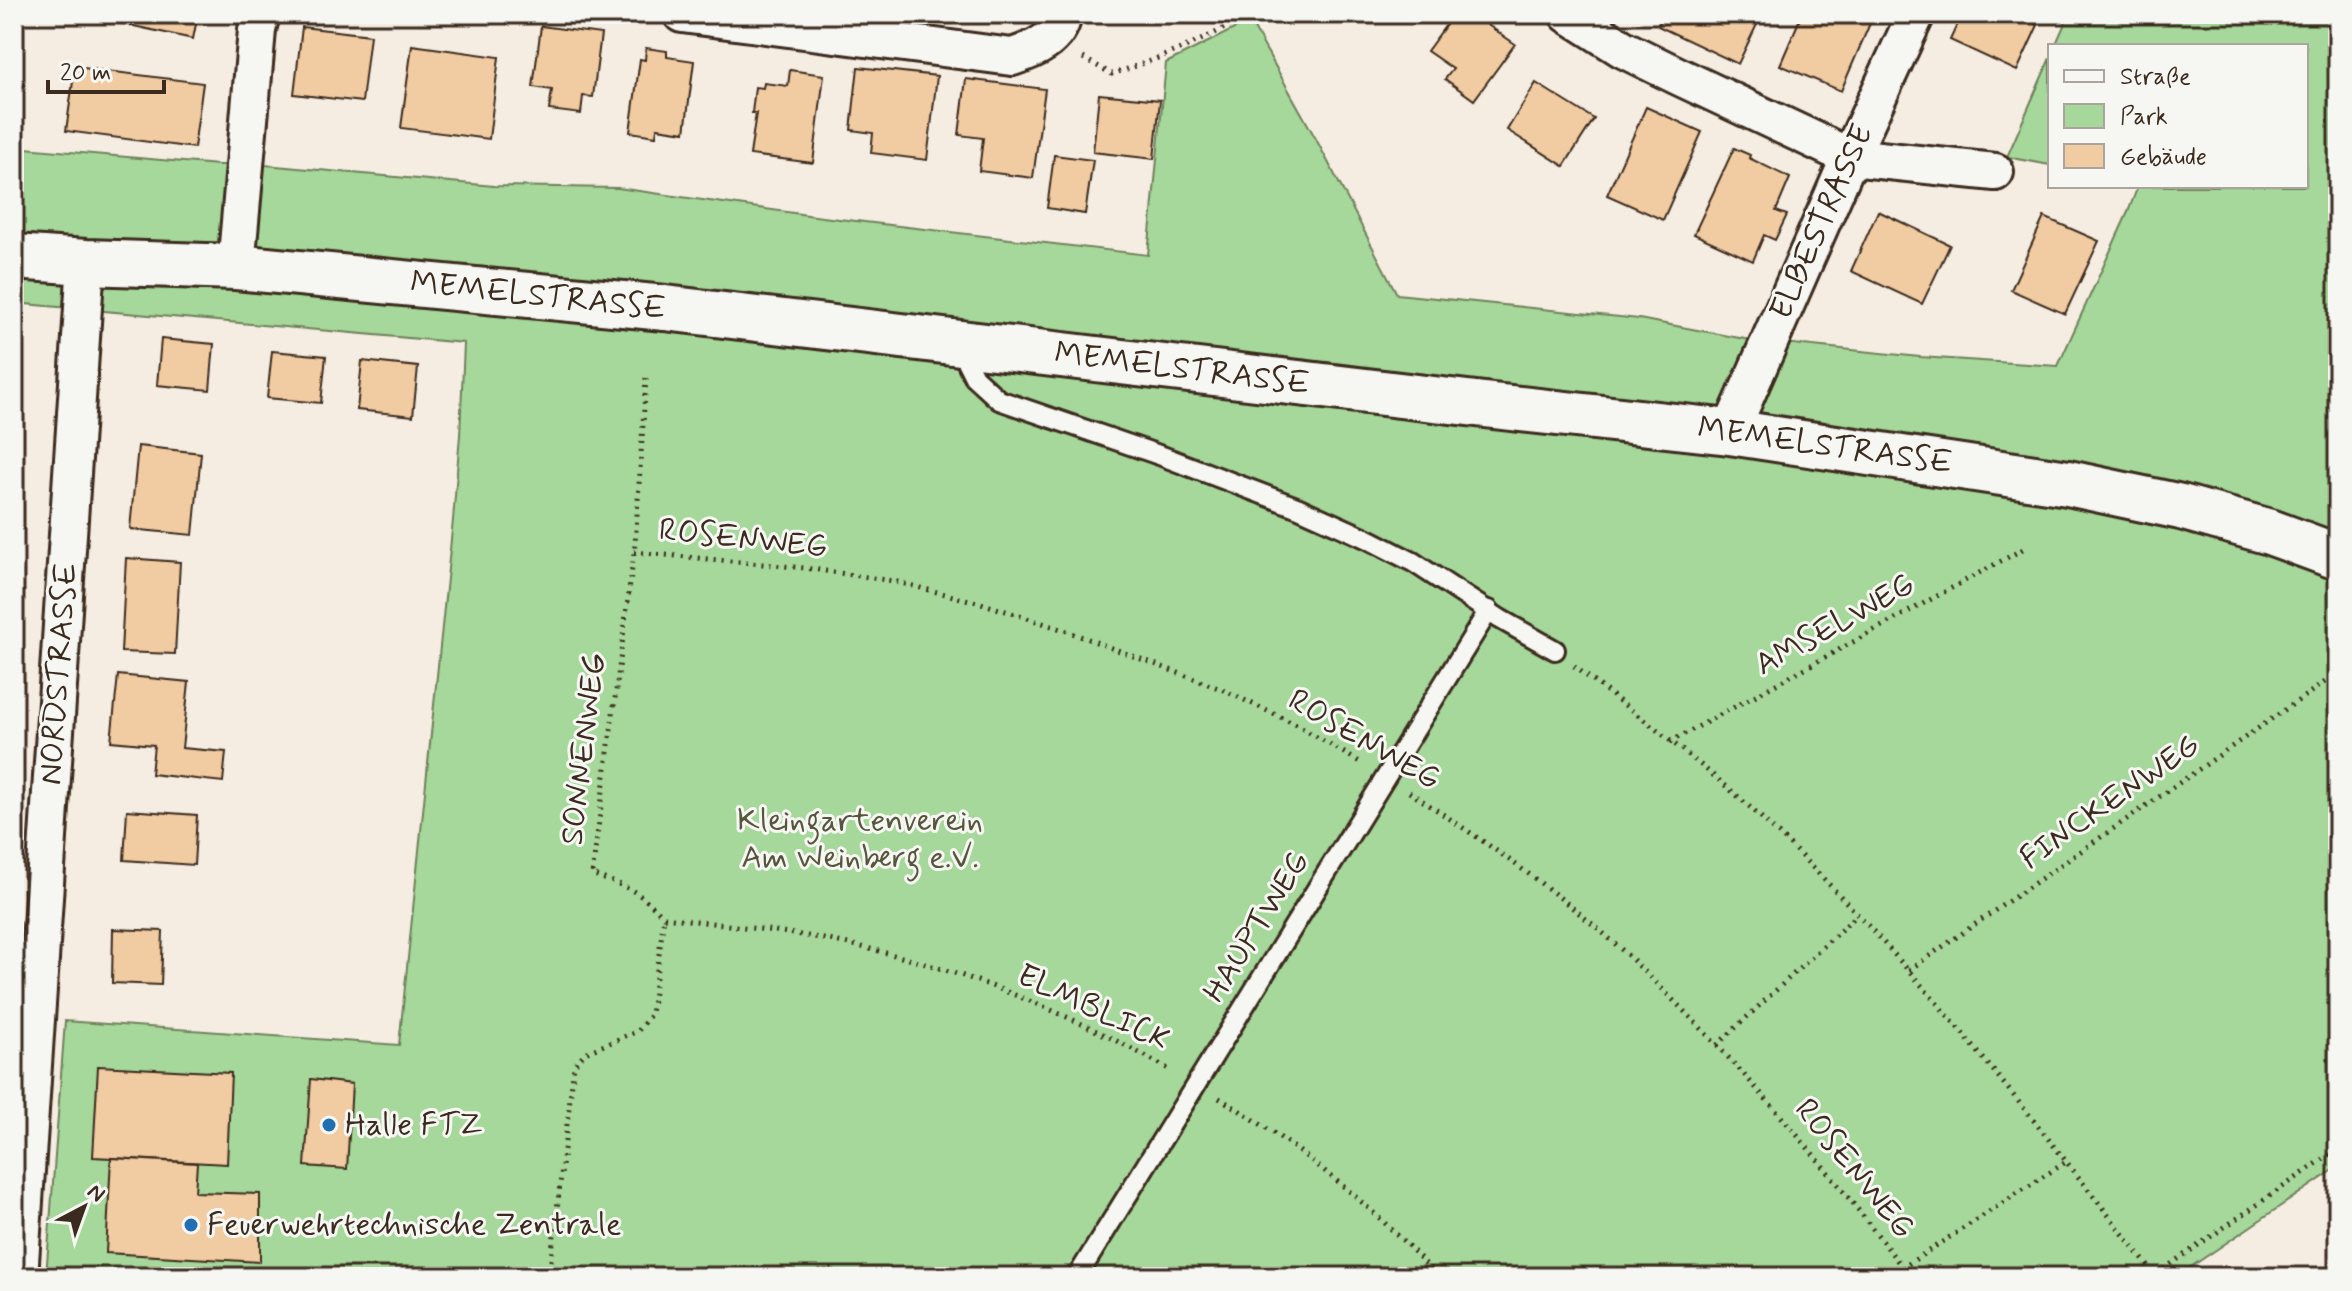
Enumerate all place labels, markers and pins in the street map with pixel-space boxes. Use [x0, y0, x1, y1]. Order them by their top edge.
place label: Halle FTZ [345, 1104, 483, 1146]
marker: Halle FTZ [320, 1116, 338, 1134]
place label: Feuerwehrtechnische Zentrale [207, 1204, 622, 1246]
marker: Feuerwehrtechnische Zentrale [182, 1216, 200, 1234]

